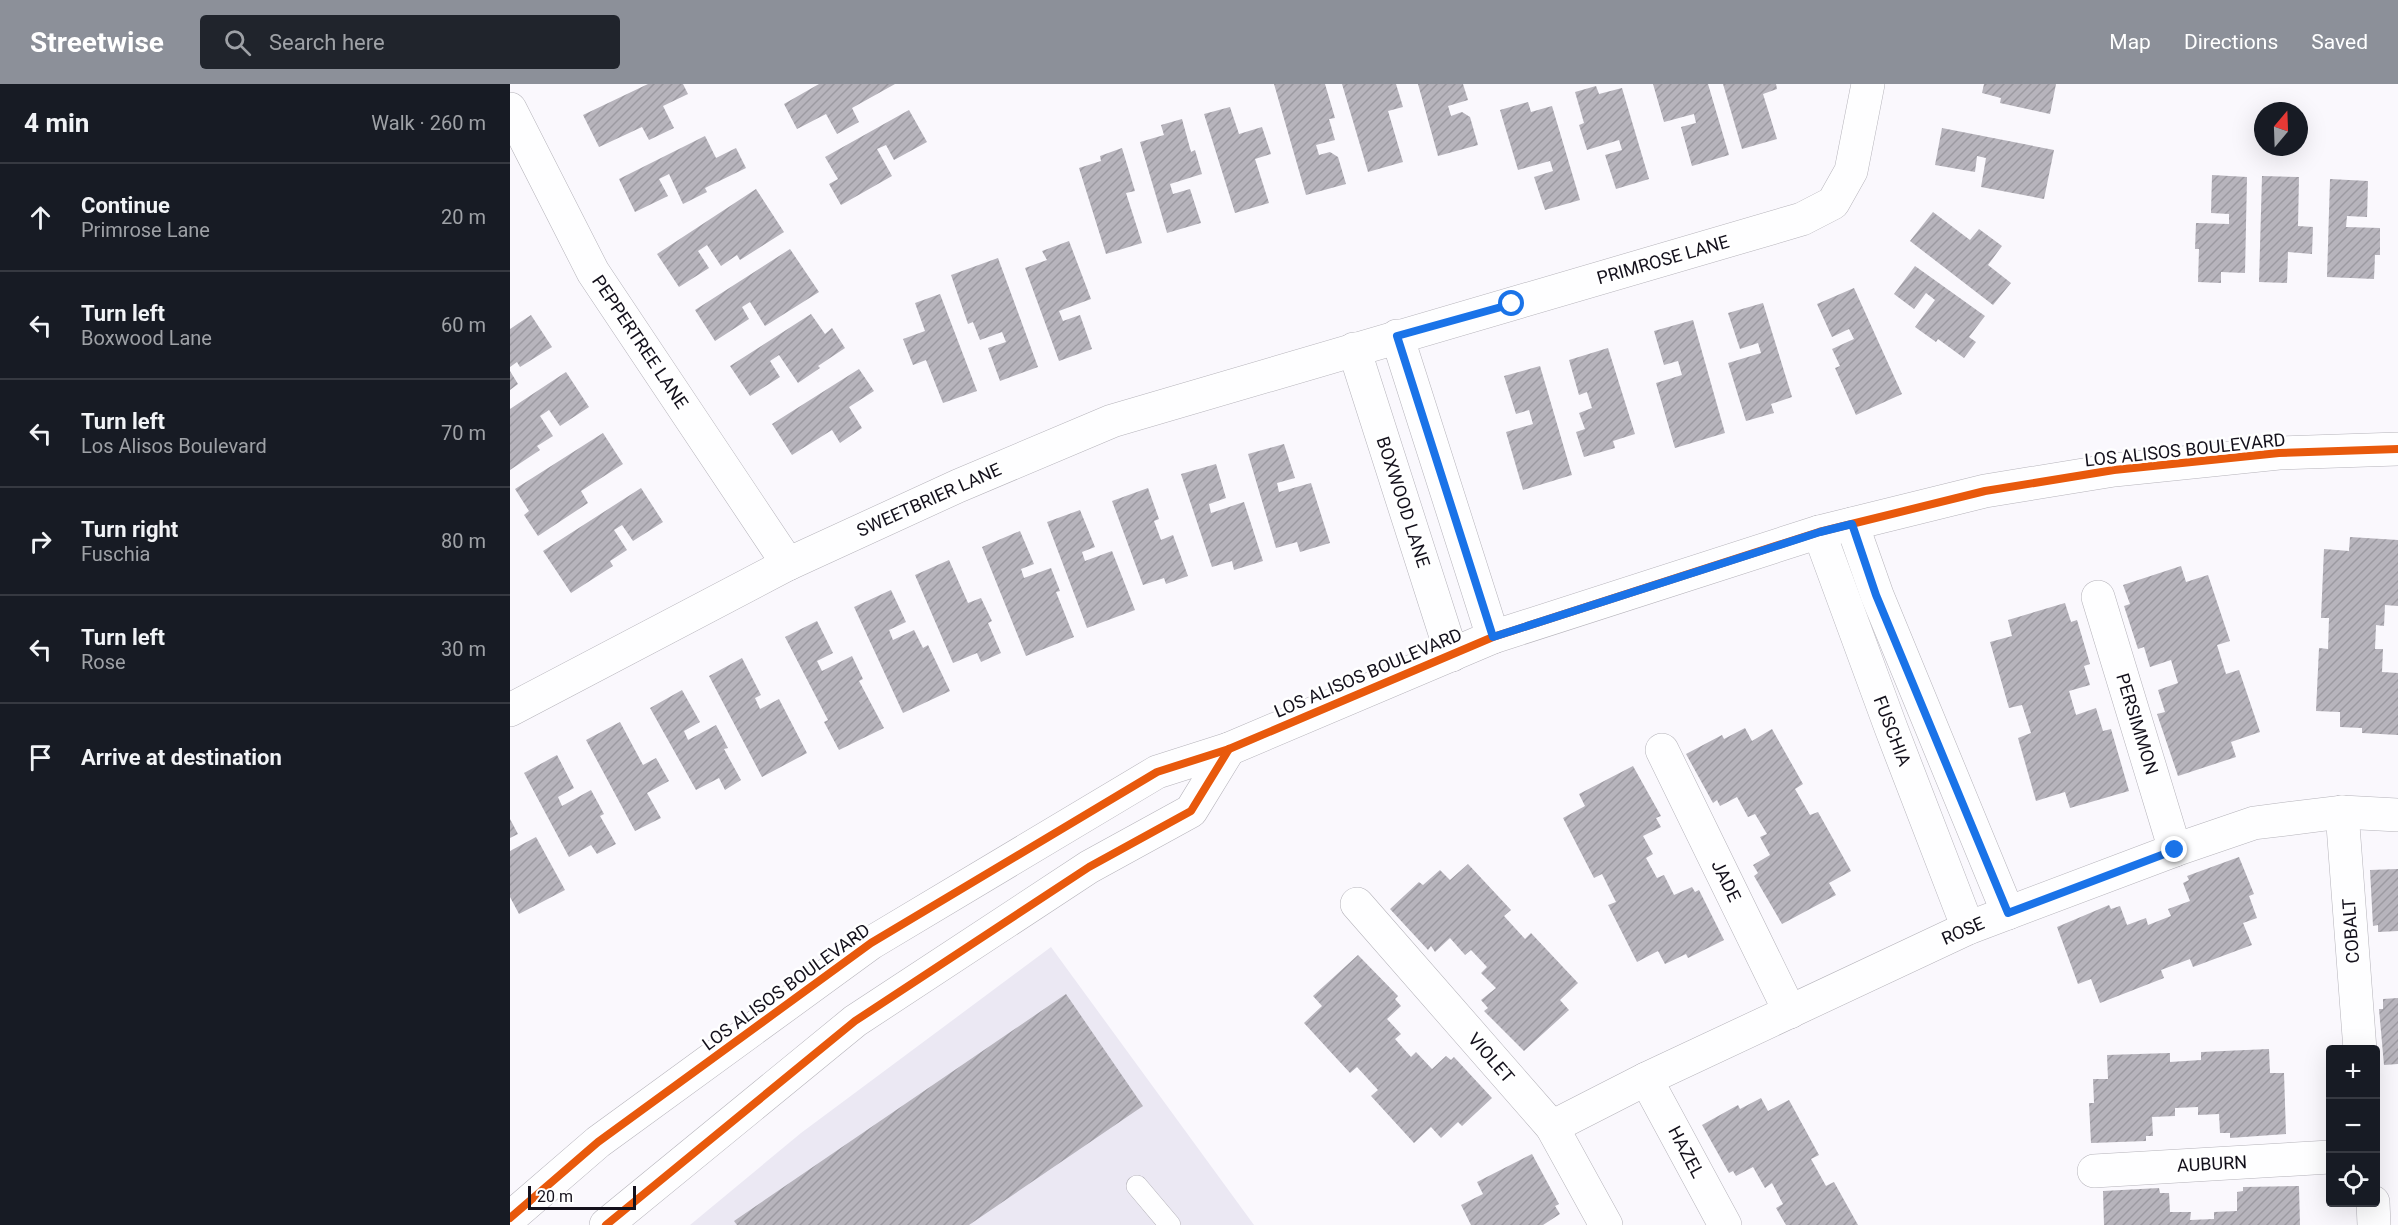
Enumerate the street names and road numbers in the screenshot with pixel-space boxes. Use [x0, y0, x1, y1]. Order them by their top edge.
street label: PRIMROSE LANE [1594, 231, 1731, 288]
street label: PEPPERTREE LANE [588, 271, 693, 412]
street label: LOS ALISOS BOULEVARD [2083, 429, 2286, 470]
street label: BOXWOOD LANE [1372, 434, 1435, 570]
street label: SWEETBRIER LANE [853, 458, 1004, 541]
street label: LOS ALISOS BOULEVARD [1271, 623, 1465, 722]
street label: PERSIMMON [2112, 671, 2163, 777]
street label: FUSCHIA [1869, 693, 1916, 769]
street label: JADE [1707, 857, 1745, 905]
street label: COBALT [2338, 898, 2363, 964]
street label: ROSE [1938, 912, 1987, 949]
street label: LOS ALISOS BOULEVARD [698, 919, 874, 1054]
street label: VIOLET [1464, 1028, 1519, 1087]
street label: HAZEL [1664, 1122, 1709, 1181]
street label: AUBURN [2176, 1151, 2248, 1176]

